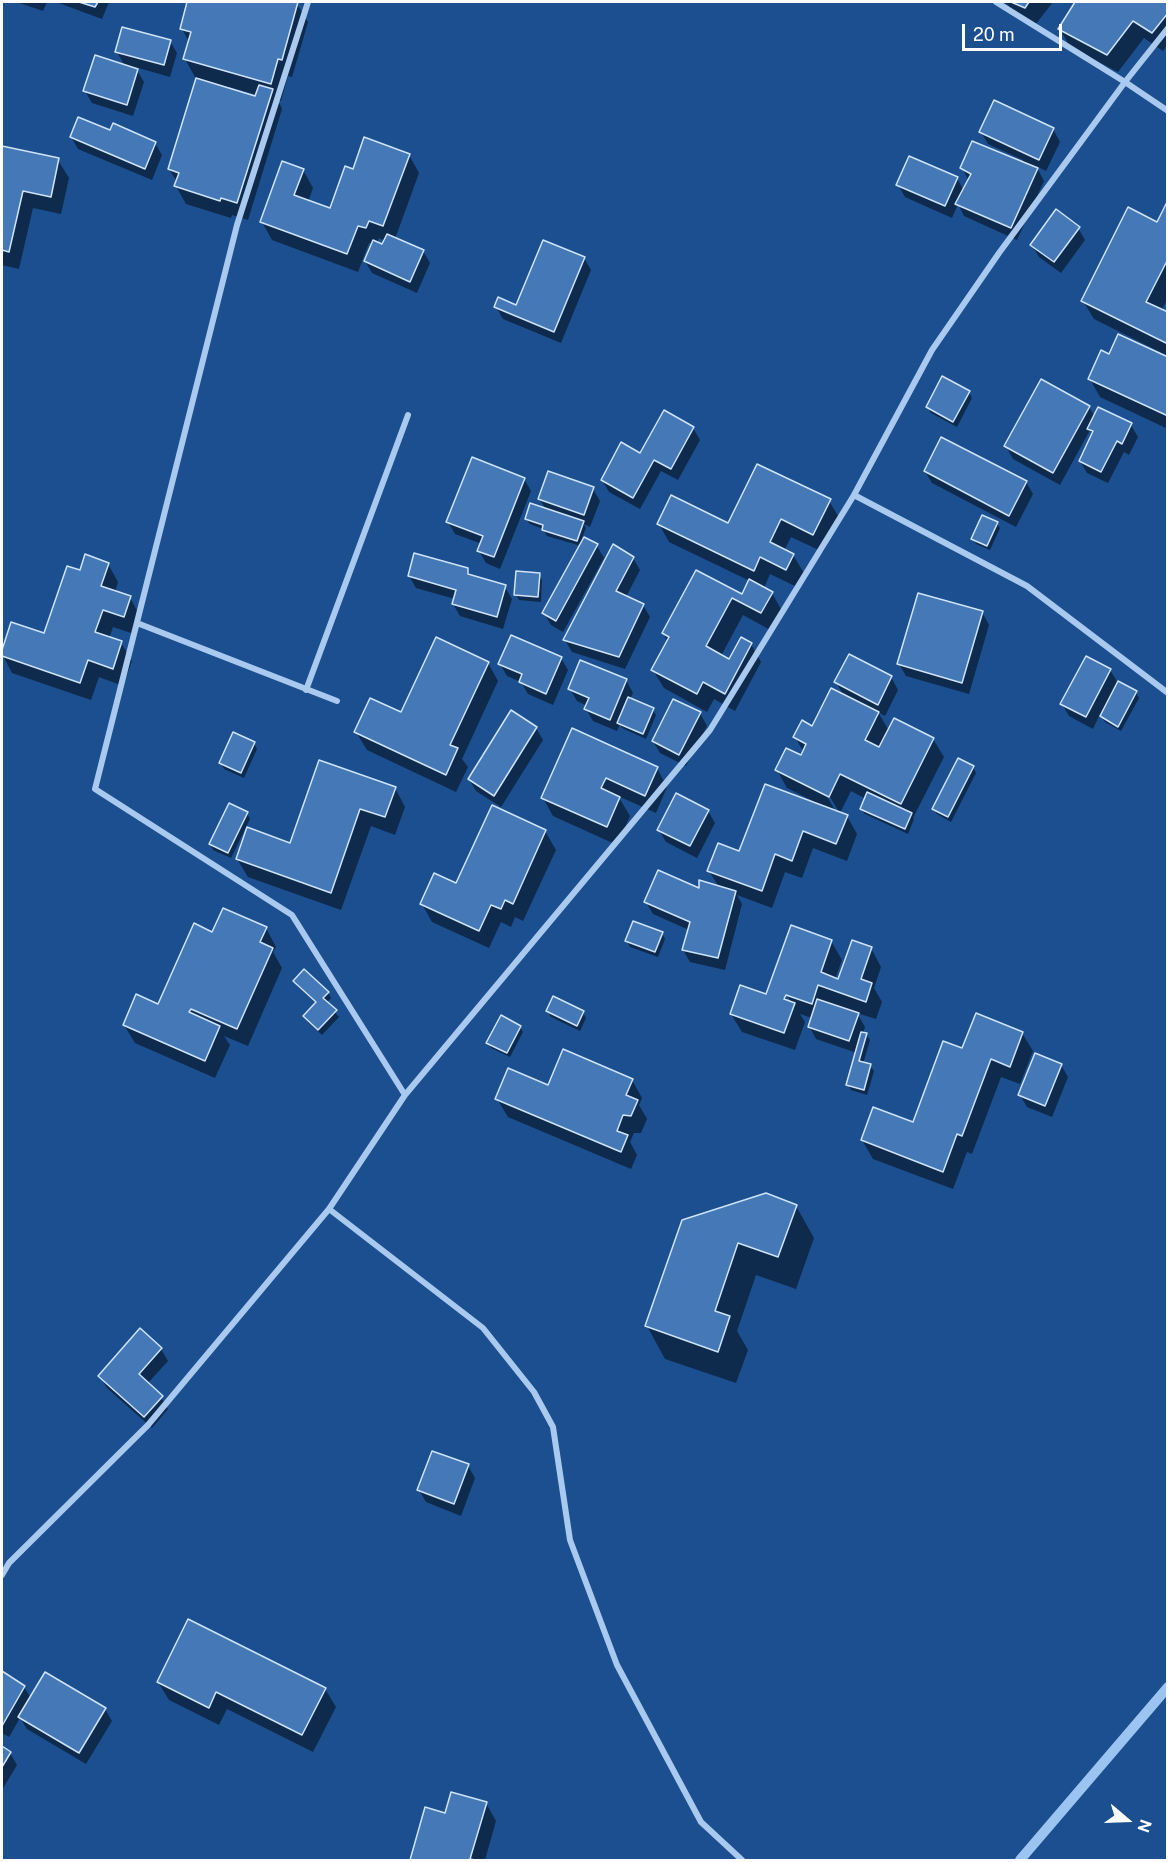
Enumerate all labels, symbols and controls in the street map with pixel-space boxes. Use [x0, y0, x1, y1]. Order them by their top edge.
scale bar [965, 12, 1066, 50]
text: 20 m [973, 24, 1015, 45]
north arrow [1097, 1790, 1157, 1850]
text: N [1133, 1817, 1156, 1835]

